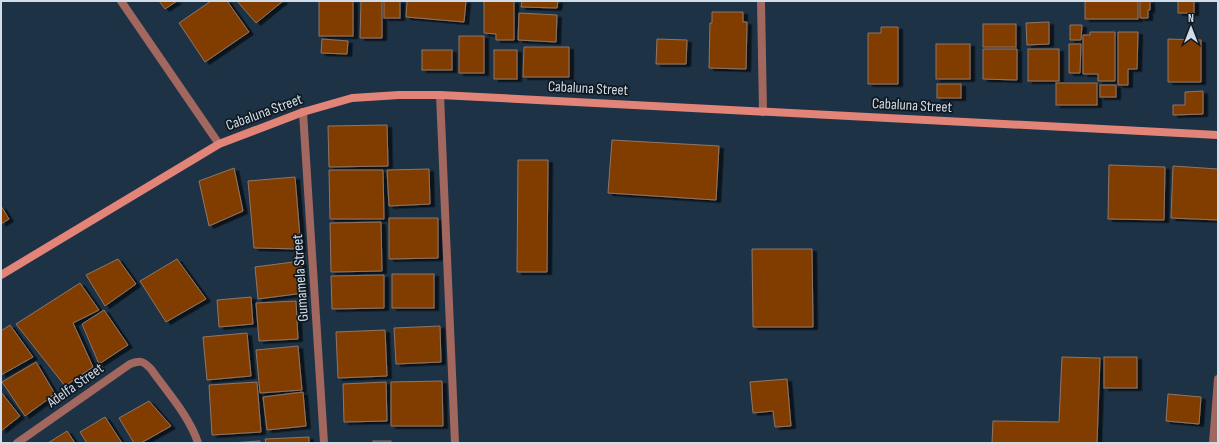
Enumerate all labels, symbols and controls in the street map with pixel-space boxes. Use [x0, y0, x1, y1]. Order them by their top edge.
north arrow [1171, 8, 1211, 48]
text: N [1188, 12, 1194, 25]
street label: Cabaluna Street [547, 77, 629, 100]
street label: Cabaluna Street [223, 90, 305, 135]
street label: Cabaluna Street [871, 94, 953, 117]
street label: Gumamela Street [288, 233, 313, 322]
street label: Adelfa Street [42, 359, 108, 412]

